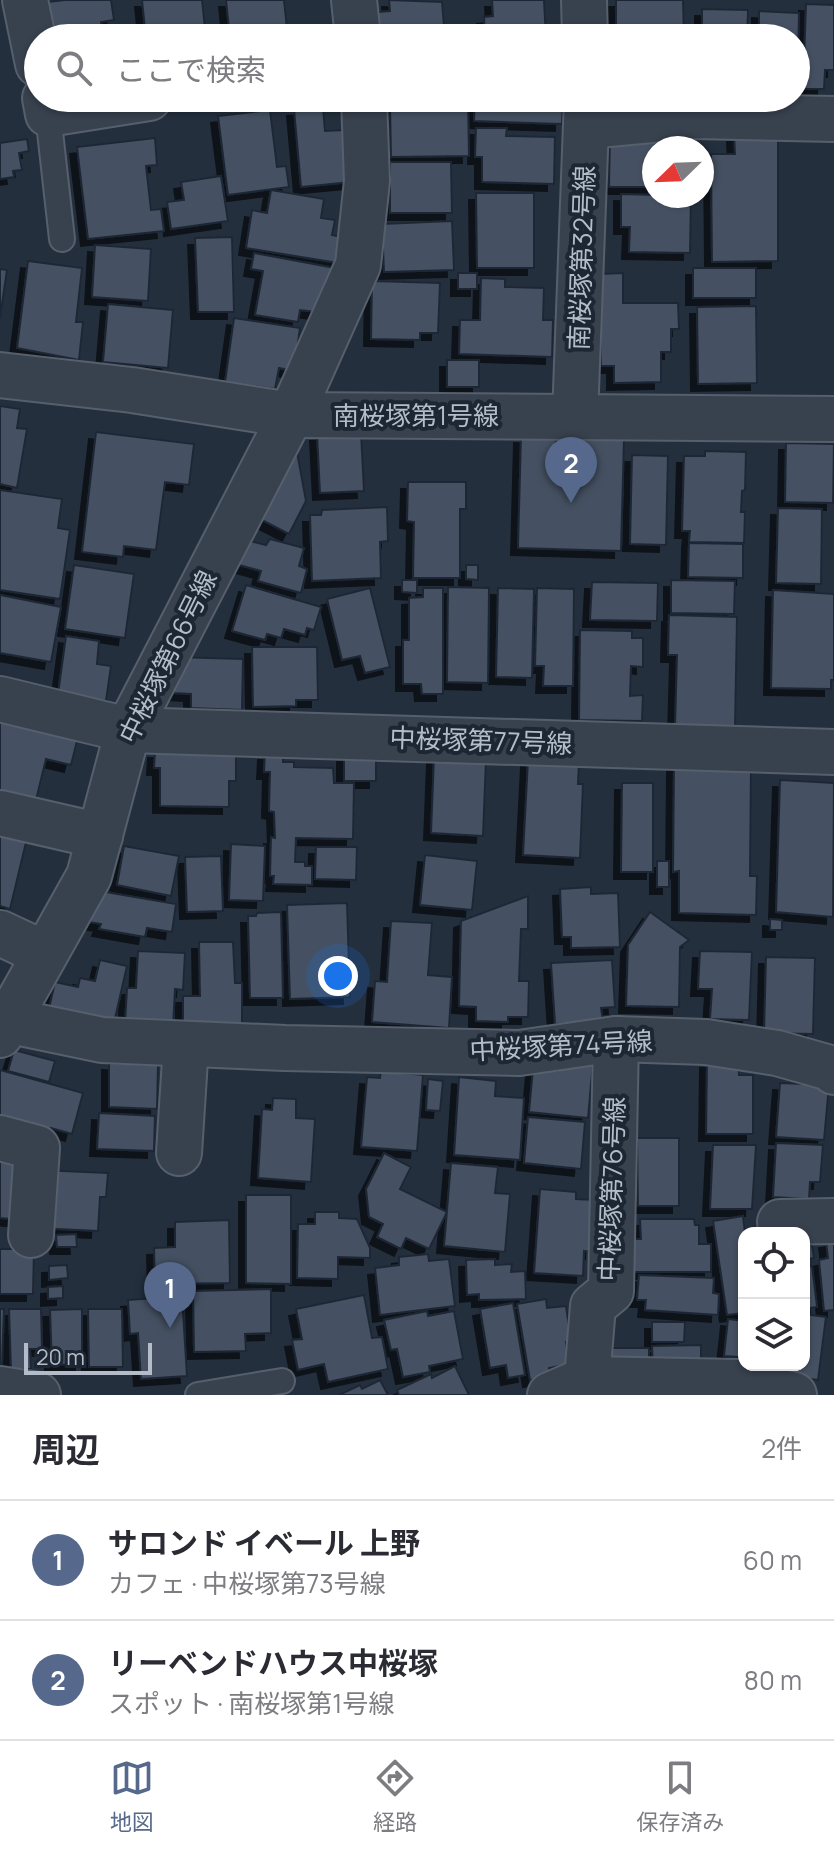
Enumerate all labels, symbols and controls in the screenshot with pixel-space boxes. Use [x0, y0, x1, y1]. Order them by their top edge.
search box [24, 24, 810, 112]
icon: search [52, 46, 96, 90]
text: ここで検索 [116, 49, 266, 90]
north arrow [642, 136, 714, 208]
street label: 南桜塚第32号線 [560, 165, 602, 351]
street label: 南桜塚第1号線 [333, 397, 499, 433]
pin: 2 [545, 437, 597, 503]
street label: 中桜塚第66号線 [110, 564, 225, 749]
street label: 中桜塚第77号線 [389, 719, 573, 761]
your location [318, 956, 358, 996]
street label: 中桜塚第74号線 [468, 1022, 653, 1068]
street label: 中桜塚第76号線 [590, 1096, 632, 1282]
map controls [738, 1227, 810, 1371]
button: locate [738, 1227, 810, 1299]
pin: 1 [144, 1262, 196, 1328]
button: layers [738, 1299, 810, 1371]
scale bar [24, 1339, 152, 1375]
text: 20 m [36, 1342, 85, 1372]
text: 周辺 [32, 1426, 100, 1472]
text: 2件 [761, 1430, 802, 1466]
text: サロンド イベール 上野 [108, 1522, 420, 1563]
text: 1 [52, 1542, 64, 1578]
text: 60 m [743, 1542, 802, 1578]
text: カフェ · 中桜塚第73号線 [108, 1565, 386, 1601]
text: リーベンドハウス中桜塚 [108, 1642, 438, 1683]
text: 2 [50, 1662, 66, 1698]
text: 80 m [744, 1662, 802, 1698]
text: スポット · 南桜塚第1号線 [108, 1685, 394, 1721]
tab: 地図 [110, 1756, 154, 1837]
tab: 経路 [373, 1756, 417, 1837]
tab: 保存済み [636, 1756, 724, 1837]

